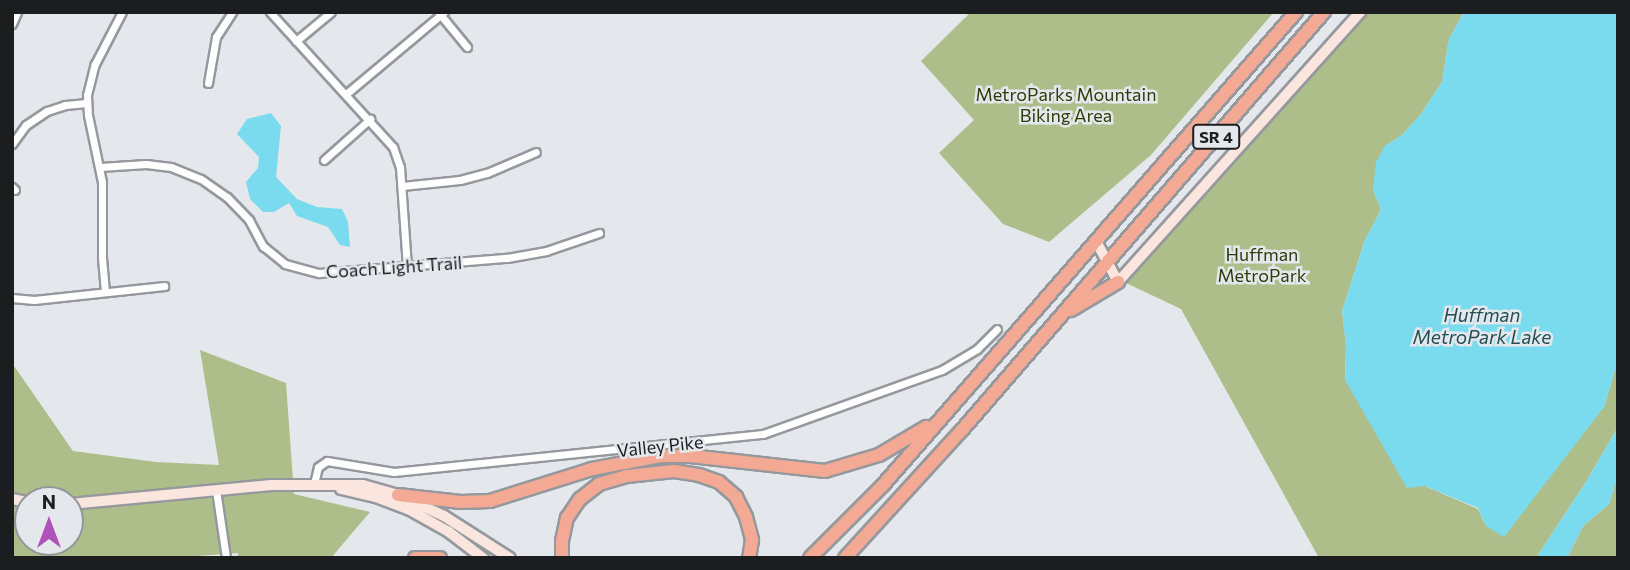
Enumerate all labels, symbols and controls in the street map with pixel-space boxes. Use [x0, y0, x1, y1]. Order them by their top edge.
park label: MetroParks Mountain Biking Area [976, 84, 1156, 126]
road number: SR 4 [1192, 125, 1240, 150]
park label: Huffman MetroPark [1217, 244, 1307, 286]
street label: Coach Light Trail [325, 251, 463, 283]
water label: Huffman MetroPark Lake [1413, 304, 1551, 348]
street label: Valley Pike [616, 431, 704, 461]
north arrow [14, 486, 84, 556]
text: N [42, 490, 56, 513]

